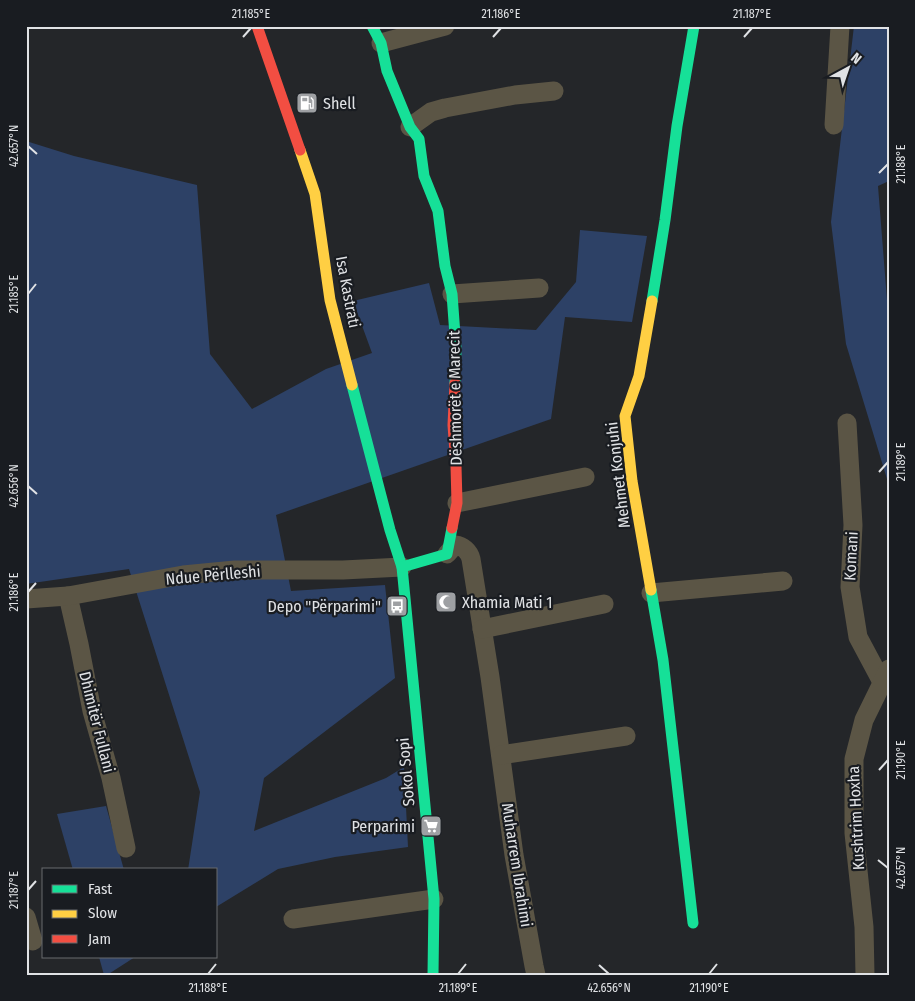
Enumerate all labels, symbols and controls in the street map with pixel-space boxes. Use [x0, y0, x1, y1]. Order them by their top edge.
text: 21.185°E [232, 7, 271, 21]
text: 21.186°E [482, 7, 521, 21]
text: 21.187°E [733, 7, 771, 21]
north arrow [822, 42, 872, 92]
text: N [847, 49, 865, 68]
fuel station icon: Shell [295, 91, 319, 115]
place label: Shell [323, 94, 356, 113]
text: 42.657°N [7, 125, 21, 167]
text: 21.188°E [894, 144, 908, 184]
street label: Isa Kastrati [332, 254, 364, 330]
text: 21.185°E [7, 274, 21, 313]
street label: Dëshmorët e Marecit [444, 329, 466, 466]
street label: Mehmet Konjuhi [602, 421, 634, 529]
text: 21.189°E [894, 442, 908, 481]
text: 42.656°N [7, 464, 21, 508]
street label: Komani [840, 531, 862, 581]
street label: Ndue Përlleshi [165, 561, 261, 589]
text: 21.186°E [7, 572, 21, 611]
mosque icon: Xhamia Mati 1 [434, 590, 458, 614]
place label: Xhamia Mati 1 [462, 593, 553, 612]
bus stop icon: Depo "Përparimi" [385, 594, 409, 618]
place label: Depo "Përparimi" [267, 597, 381, 616]
street label: Dhimitër Fullani [75, 669, 119, 775]
street label: Sokol Sopi [394, 737, 418, 807]
text: 21.190°E [894, 740, 908, 780]
street label: Kushtrim Hoxha [844, 765, 868, 870]
street label: Muharrem Ibrahimi [498, 802, 536, 928]
supermarket icon: Perparimi [419, 814, 443, 838]
place label: Perparimi [351, 817, 415, 836]
text: 42.657°N [894, 847, 908, 889]
legend [42, 868, 218, 958]
text: 21.187°E [7, 871, 21, 909]
text: Fast [88, 880, 112, 898]
text: Slow [88, 904, 117, 922]
text: Jam [88, 930, 111, 948]
text: 21.188°E [189, 981, 228, 995]
text: 21.189°E [439, 981, 478, 995]
text: 42.656°N [587, 981, 631, 995]
text: 21.190°E [689, 981, 729, 995]

